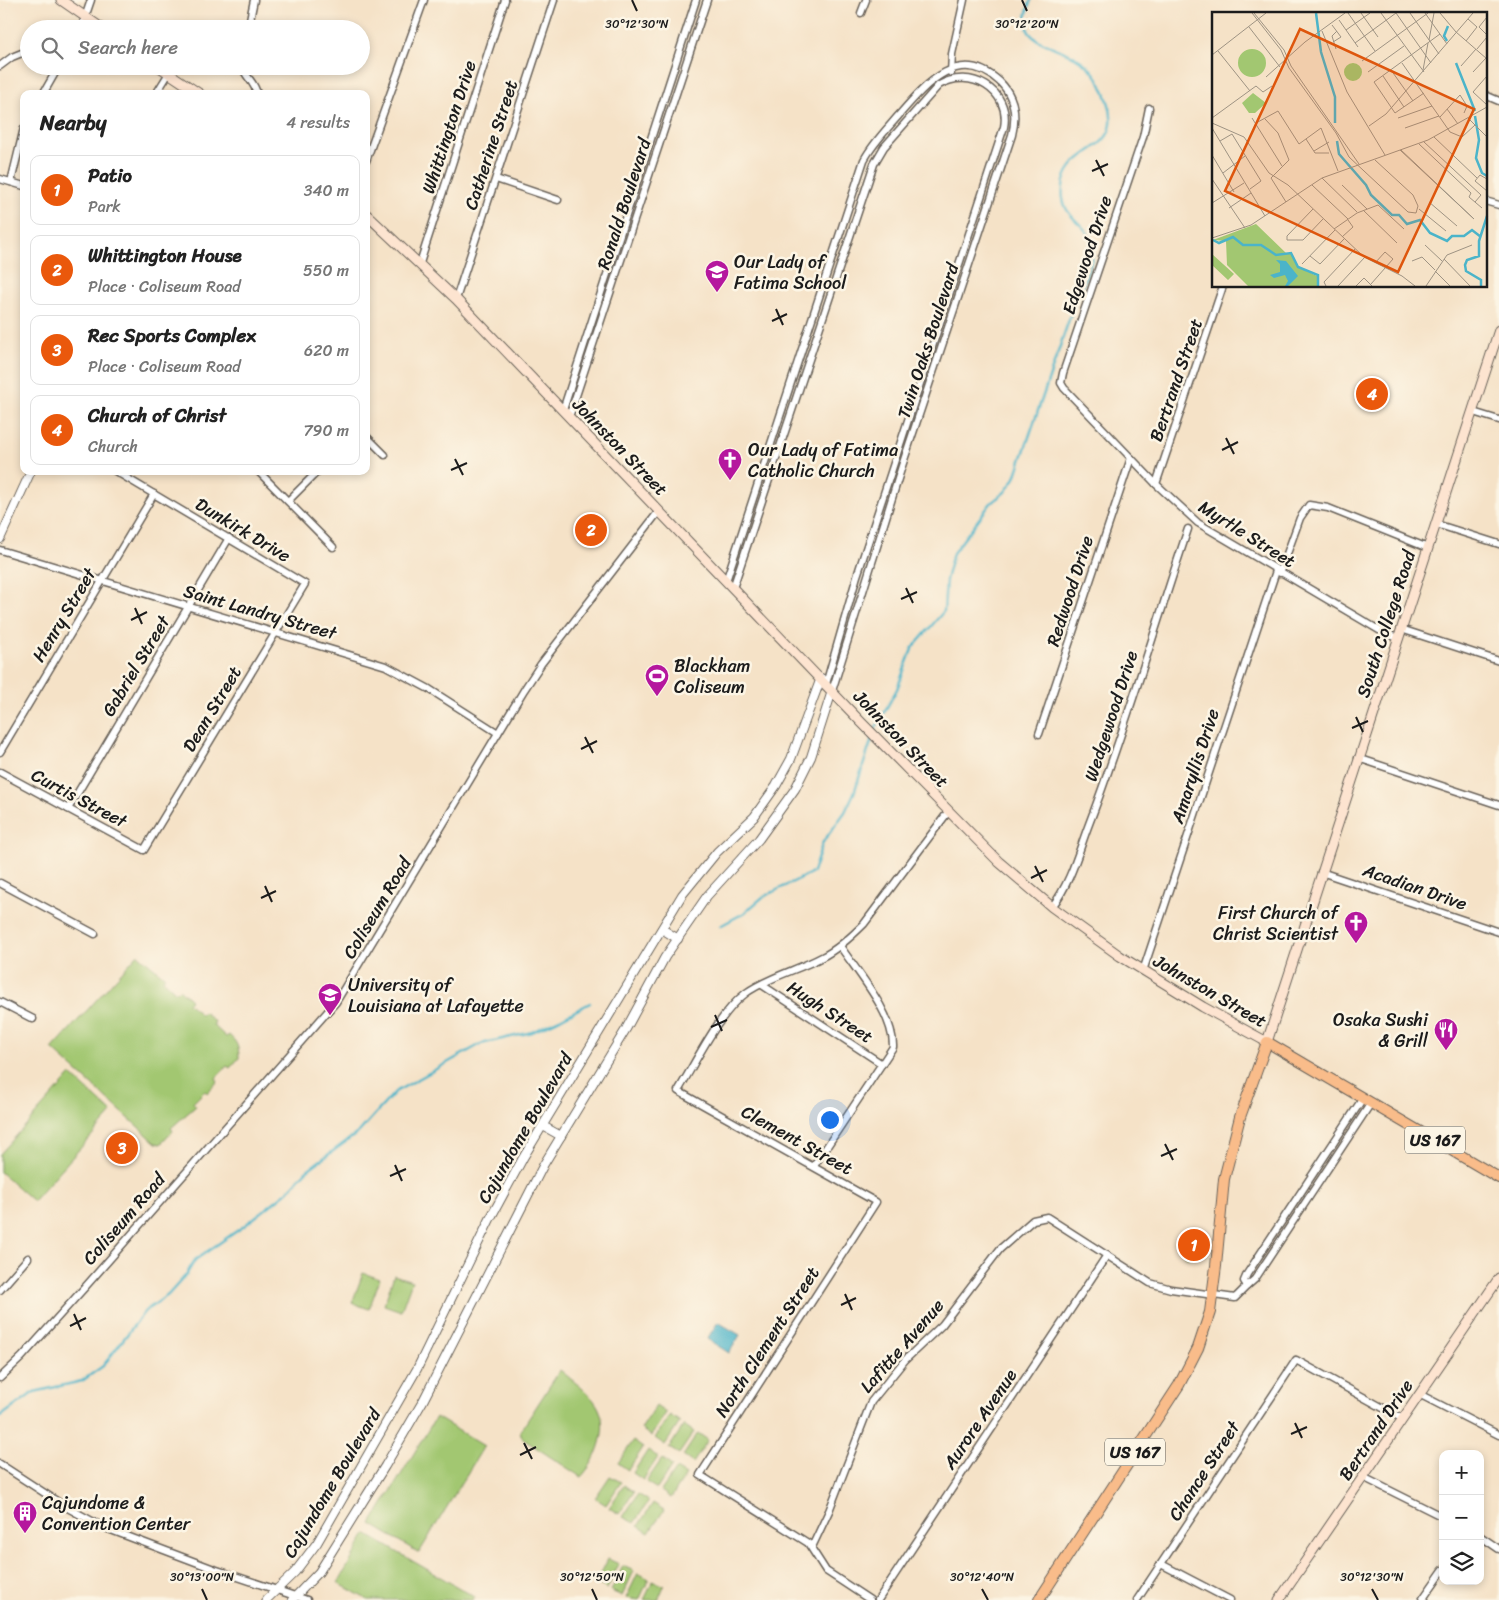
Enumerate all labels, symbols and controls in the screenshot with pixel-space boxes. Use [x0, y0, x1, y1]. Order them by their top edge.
inset map [1212, 12, 1486, 288]
text: 30°12'30"N [605, 13, 669, 35]
text: 30°12'20"N [995, 13, 1060, 35]
search box [20, 20, 370, 75]
text: Search here [78, 31, 178, 64]
icon: search [38, 34, 66, 62]
street label: Whittington Drive [412, 56, 486, 198]
street label: Catherine Street [455, 76, 527, 214]
text: Nearby [40, 104, 106, 142]
text: 4 results [286, 108, 350, 137]
street label: Ronald Boulevard [588, 133, 661, 274]
text: Patio [88, 159, 132, 192]
text: 1 [54, 176, 60, 205]
text: 340 m [304, 176, 349, 205]
street label: Edgewood Drive [1053, 191, 1121, 319]
text: Park [88, 192, 121, 221]
text: Whittington House [88, 239, 242, 272]
place label: Our Lady of Fatima School [734, 246, 847, 299]
text: 2 [52, 256, 62, 285]
text: 550 m [303, 256, 349, 285]
street label: Twin Oaks Boulevard [888, 258, 969, 423]
school or university icon: Our Lady of Fatima School [704, 259, 730, 293]
text: Place · Coliseum Road [88, 272, 241, 301]
street label: Bertrand Street [1140, 314, 1212, 446]
text: Rec Sports Complex [88, 319, 256, 352]
text: 3 [53, 336, 61, 365]
text: 620 m [304, 336, 349, 365]
text: Place · Coliseum Road [88, 352, 241, 381]
pin: 4 [1356, 375, 1388, 413]
street label: Johnston Street [564, 389, 676, 504]
text: Church of Christ [88, 399, 226, 432]
text: 4 [52, 416, 62, 445]
text: 790 m [303, 416, 349, 445]
text: Church [88, 432, 138, 461]
place label: Our Lady of Fatima Catholic Church [748, 434, 898, 487]
church icon: Our Lady of Fatima Catholic Church [717, 447, 743, 481]
street label: Dunkirk Drive [189, 489, 297, 571]
street label: Myrtle Street [1192, 491, 1302, 577]
pin: 2 [575, 511, 607, 549]
street label: Redwood Drive [1037, 531, 1103, 651]
street label: South College Road [1347, 545, 1425, 702]
street label: Henry Street [23, 561, 105, 668]
street label: Saint Landry Street [180, 575, 341, 649]
street label: Gabriel Street [93, 609, 179, 723]
street label: Wedgewood Drive [1075, 646, 1147, 786]
place label: Blackham Coliseum [674, 650, 751, 703]
street label: Dean Street [174, 660, 250, 758]
sports icon: Blackham Coliseum [644, 663, 670, 697]
street label: Johnston Street [845, 681, 957, 796]
street label: Amaryllis Drive [1161, 704, 1229, 829]
street label: Curtis Street [25, 759, 133, 837]
street label: Coliseum Road [334, 850, 421, 965]
street label: Acadian Drive [1358, 854, 1472, 920]
place label: First Church of Christ Scientist [1213, 897, 1340, 950]
church icon: First Church of Christ Scientist [1343, 910, 1369, 944]
street label: Johnston Street [1146, 945, 1273, 1037]
place label: University of Louisiana at Lafayette [348, 969, 524, 1022]
street label: Hugh Street [780, 972, 880, 1052]
school or university icon: University of Louisiana at Lafayette [317, 982, 343, 1016]
place label: Osaka Sushi & Grill [1333, 1004, 1429, 1057]
restaurant icon: Osaka Sushi & Grill [1433, 1017, 1459, 1051]
street label: Cajundome Boulevard [469, 1045, 582, 1210]
street label: Clement Street [735, 1096, 859, 1184]
your location [817, 1107, 843, 1133]
road number: US 167 [1405, 1126, 1465, 1154]
pin: 3 [106, 1129, 138, 1167]
street label: Coliseum Road [74, 1164, 175, 1273]
pin: 1 [1178, 1226, 1210, 1264]
street label: North Clement Street [706, 1260, 828, 1424]
street label: Lafitte Avenue [852, 1291, 952, 1401]
street label: Aurore Avenue [934, 1362, 1026, 1477]
street label: Bertrand Drive [1330, 1373, 1422, 1487]
street label: Cajundome Boulevard [274, 1400, 390, 1564]
street label: Chance Street [1160, 1414, 1249, 1528]
road number: US 167 [1105, 1438, 1165, 1465]
map controls [1439, 1450, 1484, 1585]
button: + [1439, 1450, 1484, 1495]
place label: Cajundome & Convention Center [42, 1487, 192, 1540]
button: − [1439, 1495, 1484, 1540]
building icon: Cajundome & Convention Center [12, 1500, 38, 1534]
button: layers [1439, 1540, 1484, 1585]
text: 30°13'00"N [170, 1566, 235, 1588]
text: 30°12'50"N [560, 1566, 625, 1588]
text: 30°12'40"N [950, 1566, 1015, 1588]
text: 30°12'30"N [1340, 1566, 1404, 1588]

